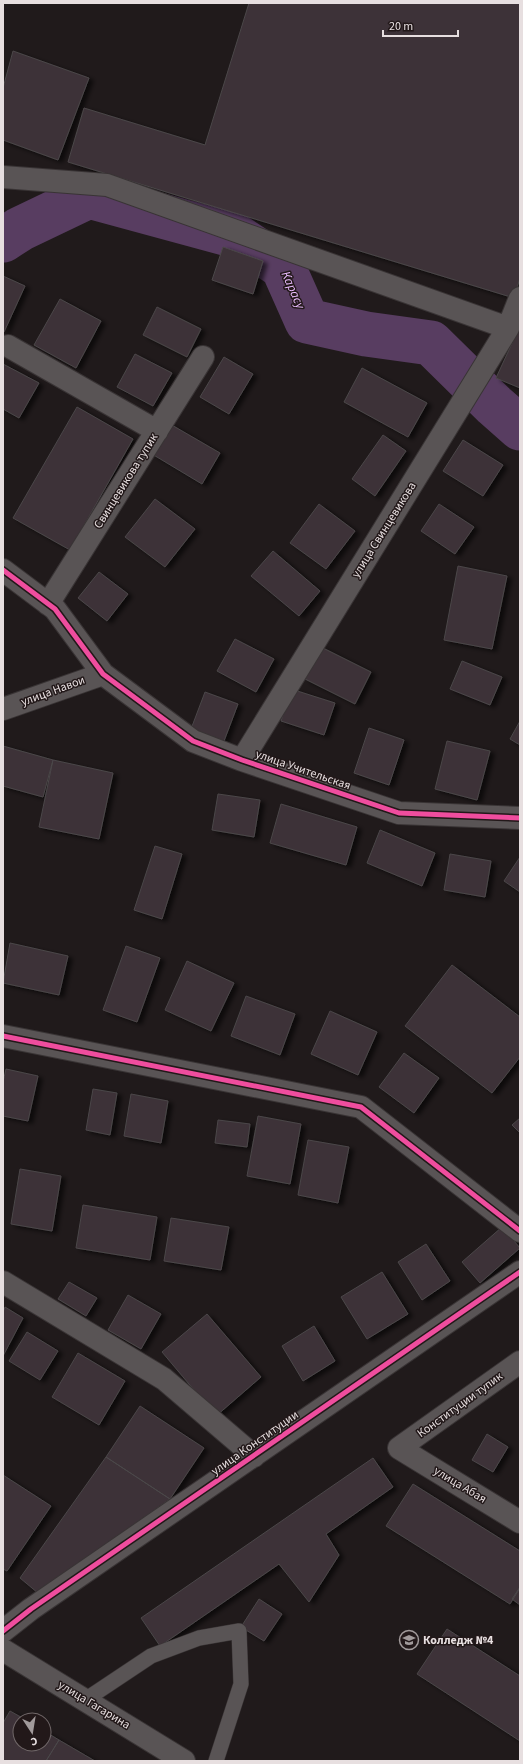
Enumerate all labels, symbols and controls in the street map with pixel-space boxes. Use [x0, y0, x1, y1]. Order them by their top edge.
scale bar [383, 12, 458, 38]
text: 20 m [389, 18, 413, 35]
water label: Карасу [277, 268, 310, 313]
street label: Свинцевикова тупик [90, 430, 162, 532]
street label: улица Свинцевикова [348, 479, 420, 581]
street label: улица Навои [19, 672, 87, 710]
street label: улица Учительская [253, 746, 353, 794]
street label: Конституции тупик [414, 1368, 506, 1442]
street label: улица Конституции [208, 1406, 302, 1480]
street label: улица Абая [430, 1463, 490, 1507]
school or university icon: Колледж №4 [398, 1629, 420, 1651]
place label: Колледж №4 [423, 1632, 494, 1649]
street label: улица Гагарина [55, 1677, 133, 1733]
north arrow [12, 1712, 52, 1752]
text: С [29, 1733, 39, 1749]

